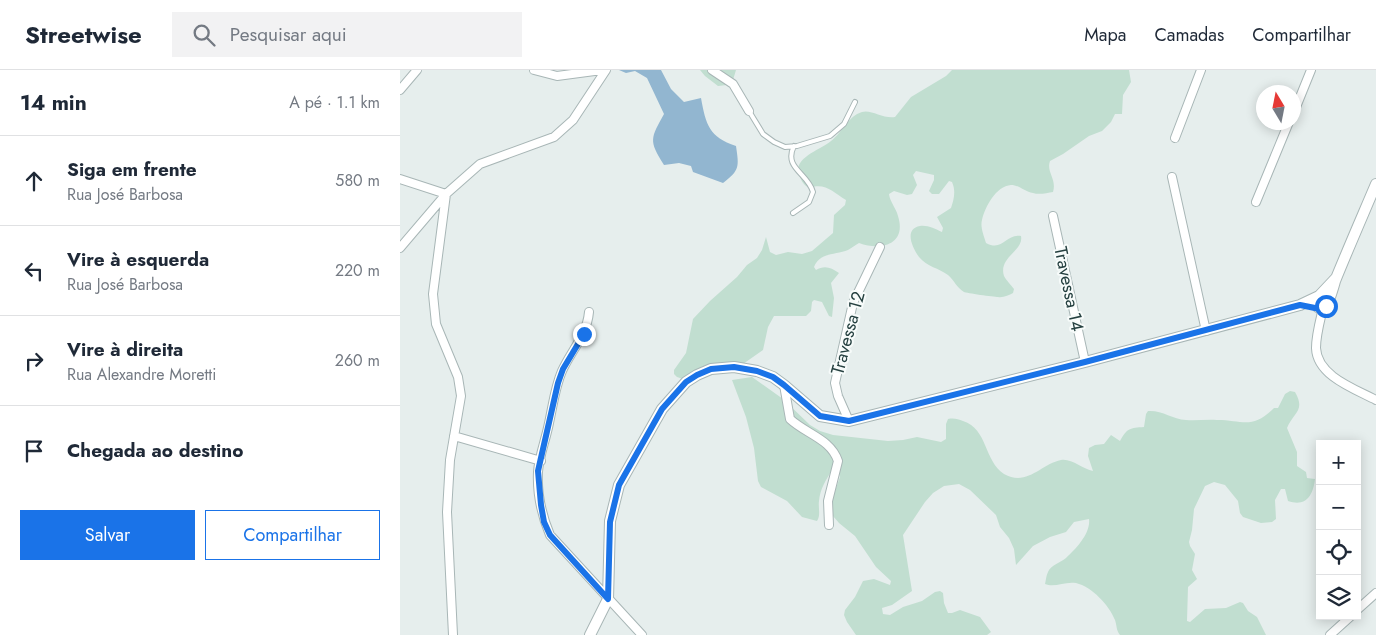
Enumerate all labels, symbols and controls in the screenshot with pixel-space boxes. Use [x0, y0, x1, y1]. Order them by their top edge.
search box [172, 12, 522, 57]
text: Streetwise [25, 17, 142, 52]
icon: search [190, 21, 218, 49]
text: Pesquisar aqui [230, 21, 347, 48]
text: Mapa [1084, 22, 1126, 48]
text: Camadas [1154, 22, 1224, 48]
text: Compartilhar [1252, 22, 1351, 48]
north arrow [1256, 85, 1301, 130]
text: 14 min [20, 88, 87, 118]
text: A pé · 1.1 km [289, 91, 380, 114]
text: Siga em frente [67, 156, 197, 183]
icon: ahead [20, 167, 48, 195]
text: 580 m [335, 169, 380, 192]
text: Rua José Barbosa [67, 183, 183, 206]
street label: Travessa 14 [1047, 244, 1091, 334]
text: Vire à esquerda [67, 246, 209, 273]
icon: left [20, 257, 48, 285]
text: 220 m [335, 259, 380, 282]
text: Rua José Barbosa [67, 273, 183, 296]
street label: Travessa 12 [824, 288, 872, 378]
route start [1315, 295, 1338, 318]
route end [573, 323, 596, 346]
text: Vire à direita [67, 336, 183, 363]
icon: right [20, 347, 48, 375]
text: 260 m [335, 349, 380, 372]
text: Rua Alexandre Moretti [67, 363, 216, 386]
icon: arrive [20, 437, 48, 465]
text: Chegada ao destino [67, 437, 243, 464]
map controls [1316, 440, 1361, 620]
button: + [1316, 440, 1361, 485]
button: − [1316, 485, 1361, 530]
button: Salvar [20, 510, 195, 560]
button: Compartilhar [205, 510, 380, 560]
button: locate [1316, 530, 1361, 575]
button: layers [1316, 575, 1361, 620]

